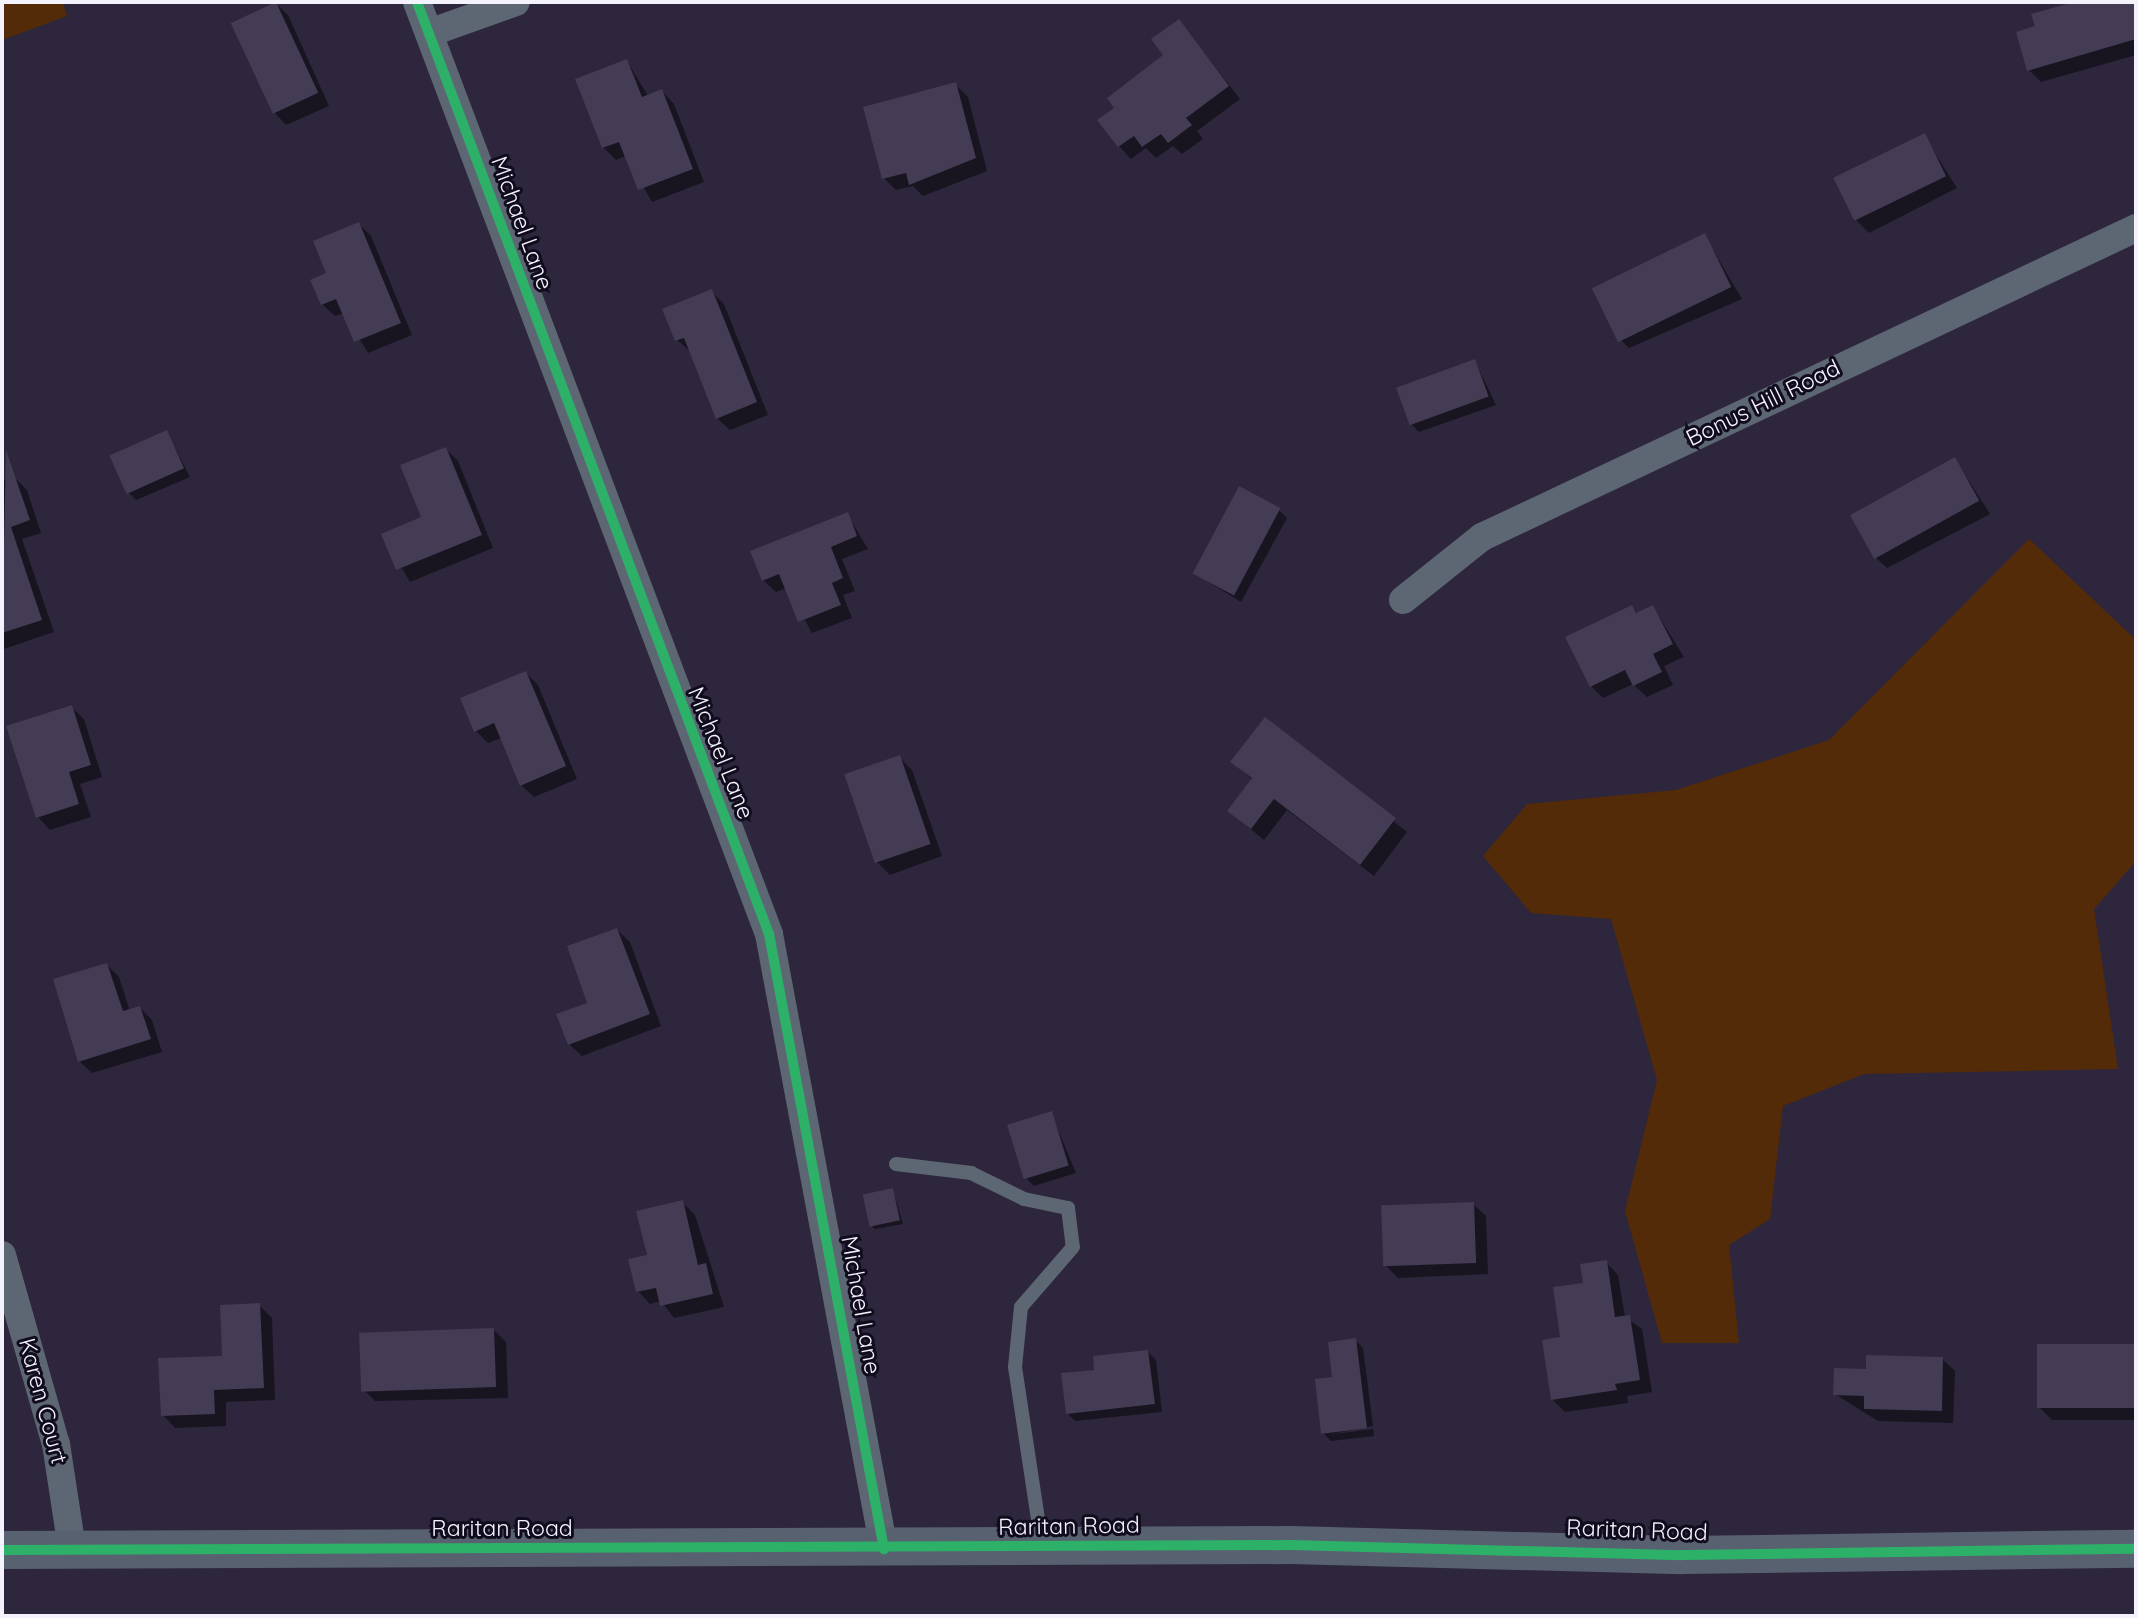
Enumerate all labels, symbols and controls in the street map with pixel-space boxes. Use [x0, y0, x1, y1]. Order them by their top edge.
street label: Michael Lane [485, 153, 559, 293]
street label: Bonus Hill Road [1682, 354, 1844, 452]
street label: Michael Lane [682, 683, 760, 823]
street label: Michael Lane [835, 1234, 887, 1376]
street label: Karen Court [13, 1335, 73, 1467]
street label: Raritan Road [998, 1511, 1140, 1541]
street label: Raritan Road [431, 1514, 573, 1542]
street label: Raritan Road [1566, 1514, 1708, 1546]

